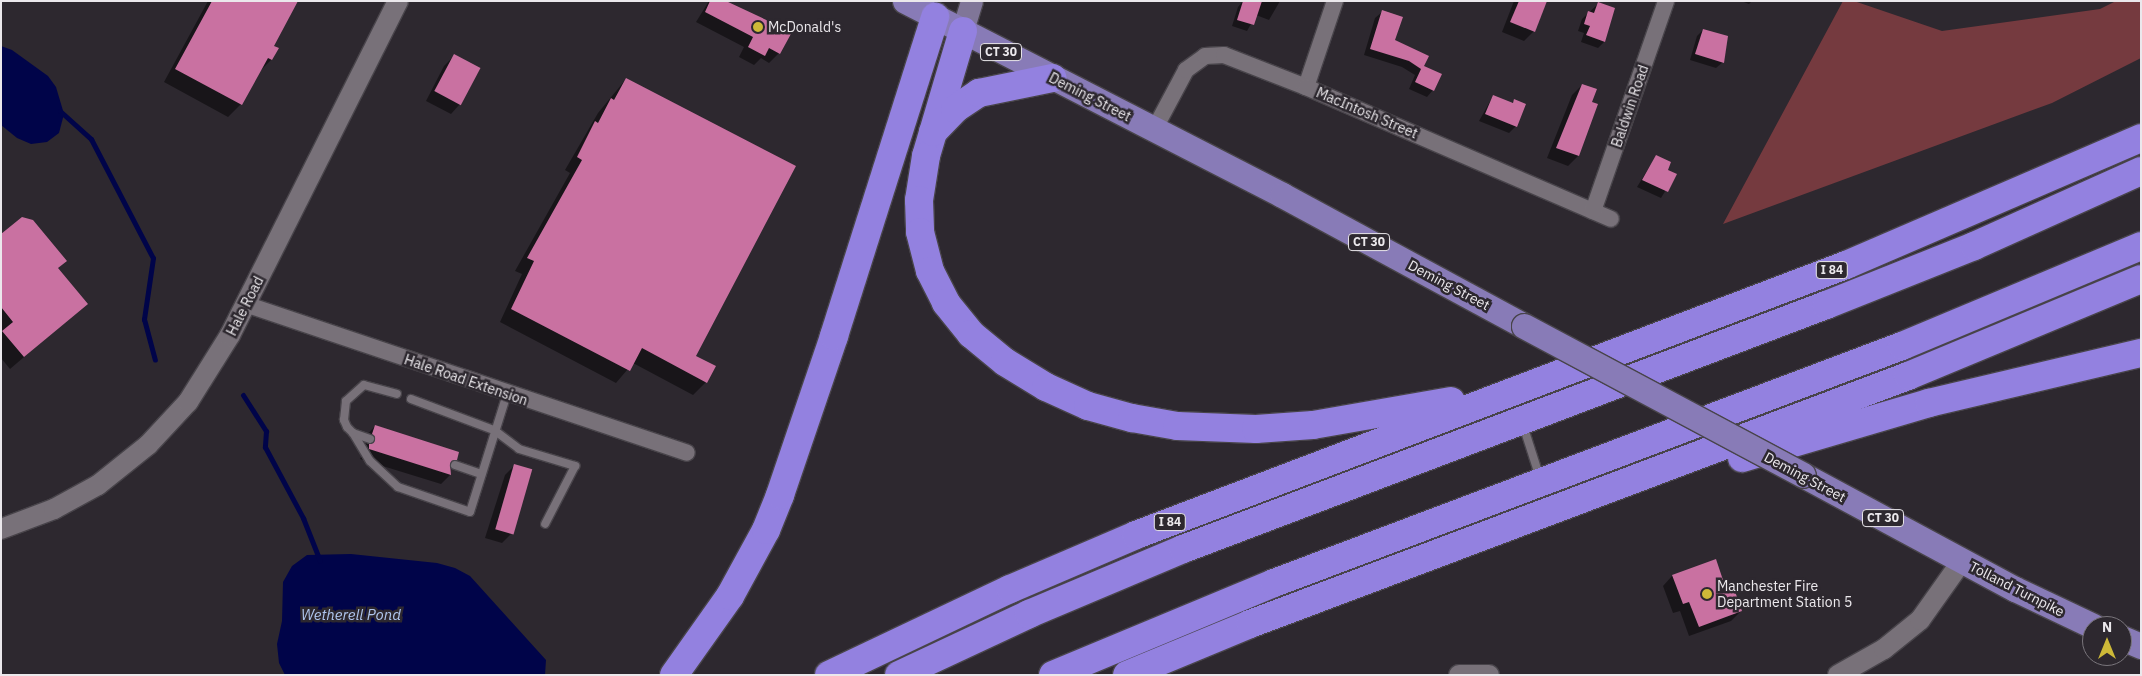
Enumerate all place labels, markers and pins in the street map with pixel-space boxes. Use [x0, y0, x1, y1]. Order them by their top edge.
place label: McDonald's [768, 19, 841, 35]
marker: McDonald's [752, 21, 764, 33]
place label: Manchester Fire Department Station 5 [1717, 578, 1852, 610]
marker: Manchester Fire Department Station 5 [1701, 588, 1713, 600]

